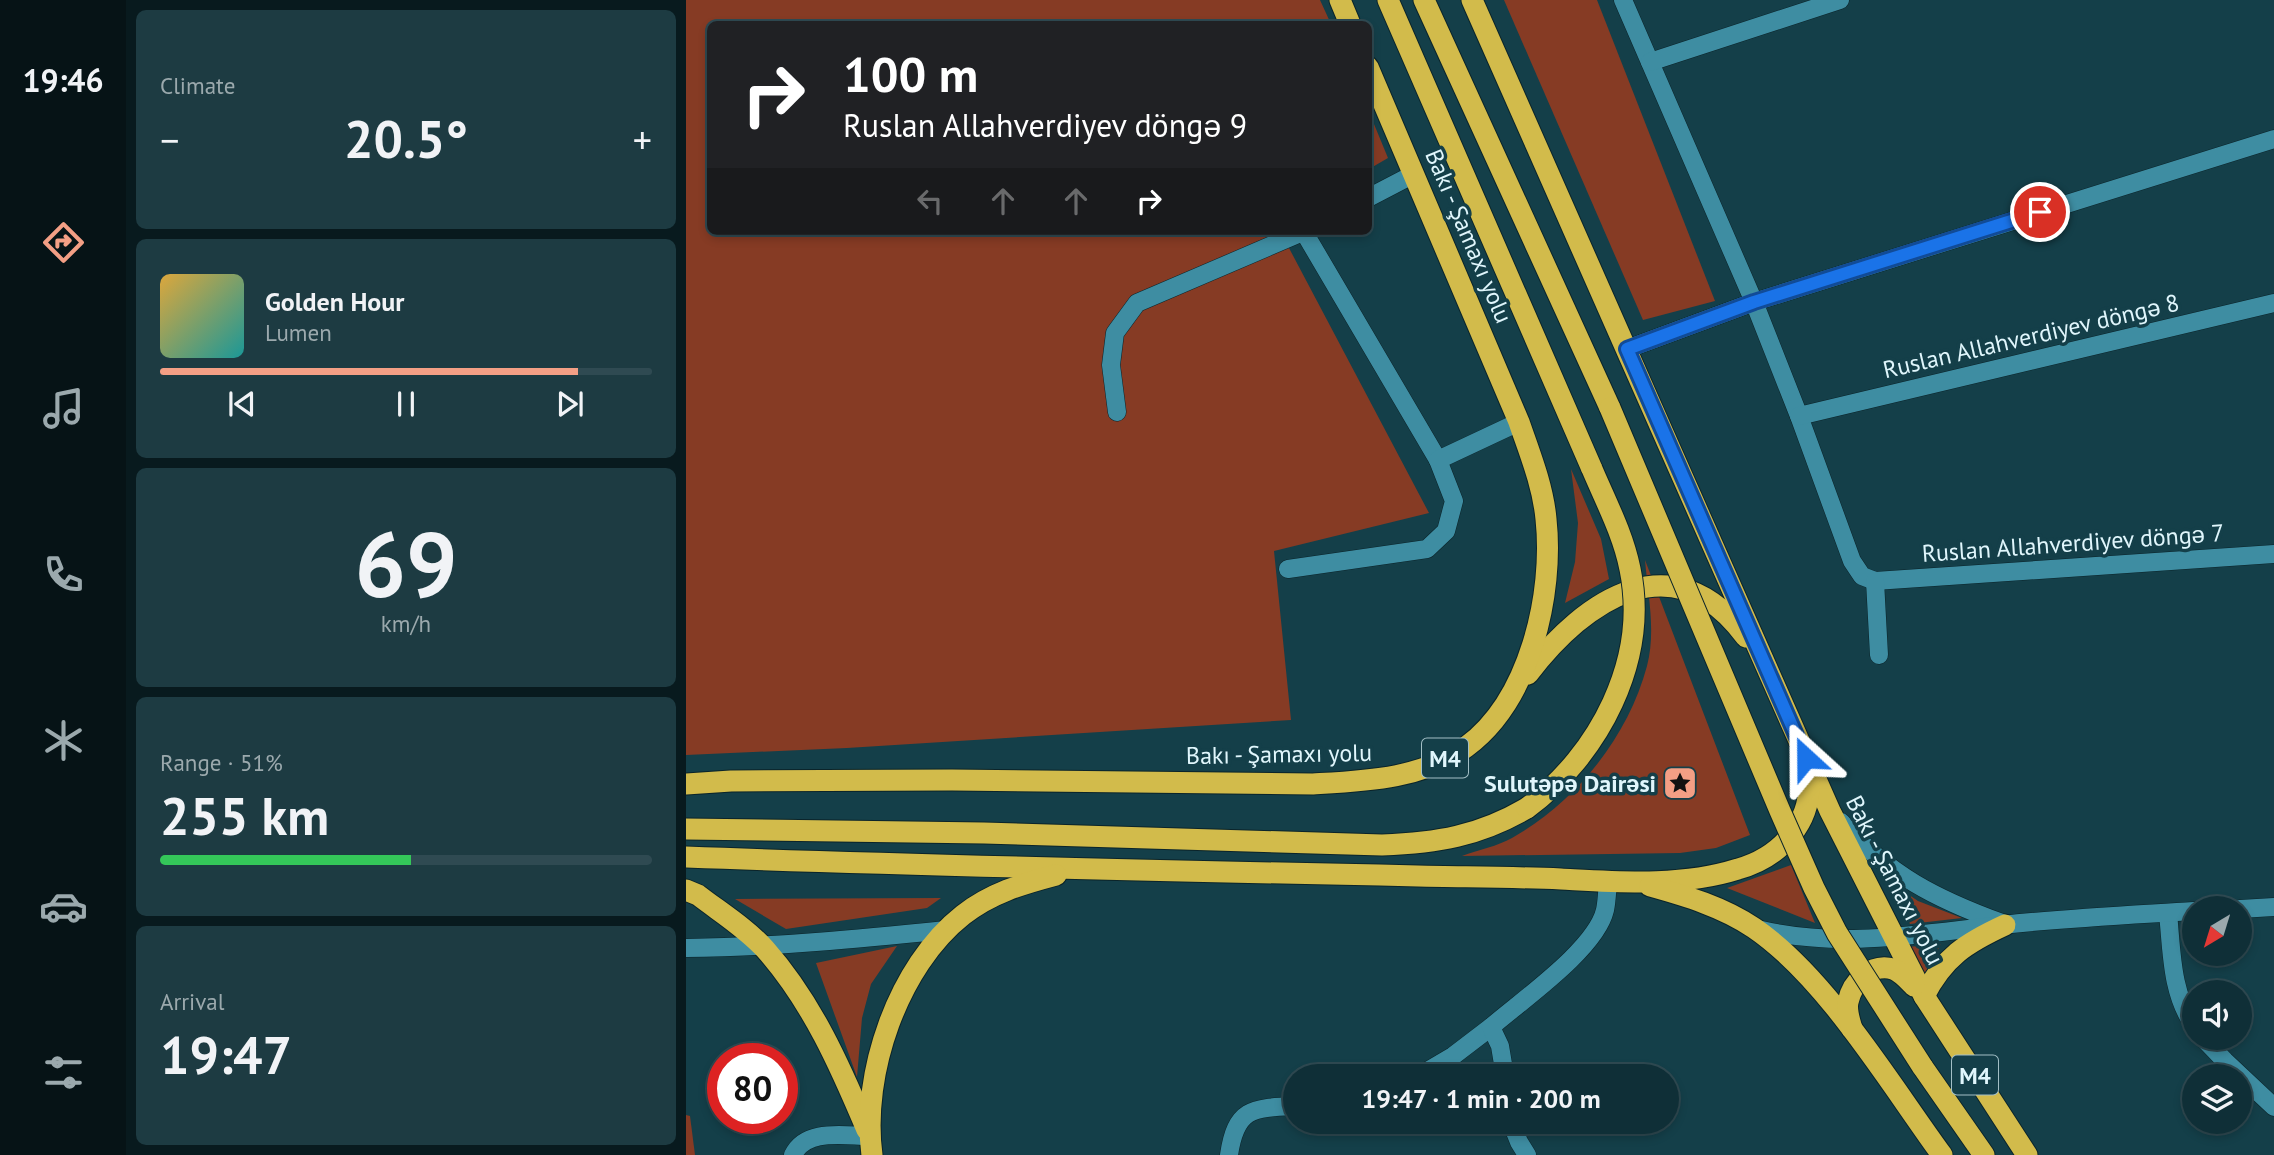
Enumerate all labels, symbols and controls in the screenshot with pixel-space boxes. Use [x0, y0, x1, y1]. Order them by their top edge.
text: 100 m [843, 42, 978, 106]
icon: right [728, 49, 819, 140]
text: 19:46 [22, 59, 104, 101]
text: Climate [160, 71, 235, 100]
text: Ruslan Allahverdiyev döngə 9 [843, 104, 1247, 146]
text: 20.5° [344, 105, 468, 172]
text: − [160, 115, 179, 164]
text: + [633, 115, 652, 164]
street label: Bakı - Şamaxı yolu [1418, 144, 1520, 328]
icon: left [911, 182, 949, 220]
icon: ahead [984, 182, 1022, 220]
icon: ahead [1057, 182, 1095, 220]
icon: right [1130, 182, 1168, 220]
pin [2010, 182, 2070, 242]
icon: arrive [2021, 193, 2059, 231]
icon: directions [39, 218, 88, 267]
text: Golden Hour [265, 285, 404, 318]
street label: Ruslan Allahverdiyev döngə 8 [1880, 287, 2182, 385]
text: Lumen [265, 318, 332, 347]
icon: music [39, 384, 88, 433]
icon: previous [223, 385, 261, 423]
icon: pause [387, 385, 425, 423]
icon: next [551, 385, 589, 423]
text: 69 [354, 504, 458, 622]
street label: Ruslan Allahverdiyev döngə 7 [1921, 517, 2225, 569]
icon: phone [39, 550, 88, 599]
text: km/h [381, 609, 431, 638]
icon: climate [39, 716, 88, 765]
position arrow [1769, 721, 1843, 795]
street label: Bakı - Şamaxı yolu [1186, 737, 1372, 771]
road number: M4 [1422, 738, 1468, 778]
text: Range · 51% [160, 748, 283, 777]
place icon: Sulutəpə Dairəsi [1661, 764, 1699, 802]
place label: Sulutəpə Dairəsi [1484, 768, 1656, 799]
text: 255 km [160, 782, 329, 849]
street label: Bakı - Şamaxı yolu [1839, 790, 1951, 970]
icon: car [39, 882, 88, 931]
north arrow [2182, 896, 2252, 966]
map controls [2182, 896, 2252, 1134]
button: sound [2182, 980, 2252, 1050]
text: Arrival [160, 987, 224, 1016]
text: 19:47 [160, 1021, 292, 1088]
speed limit sign: 80 [707, 1043, 798, 1134]
icon: filters [39, 1048, 88, 1097]
road number: M4 [1952, 1056, 1998, 1094]
button: layers [2182, 1064, 2252, 1134]
text: 19:47 · 1 min · 200 m [1361, 1082, 1601, 1115]

